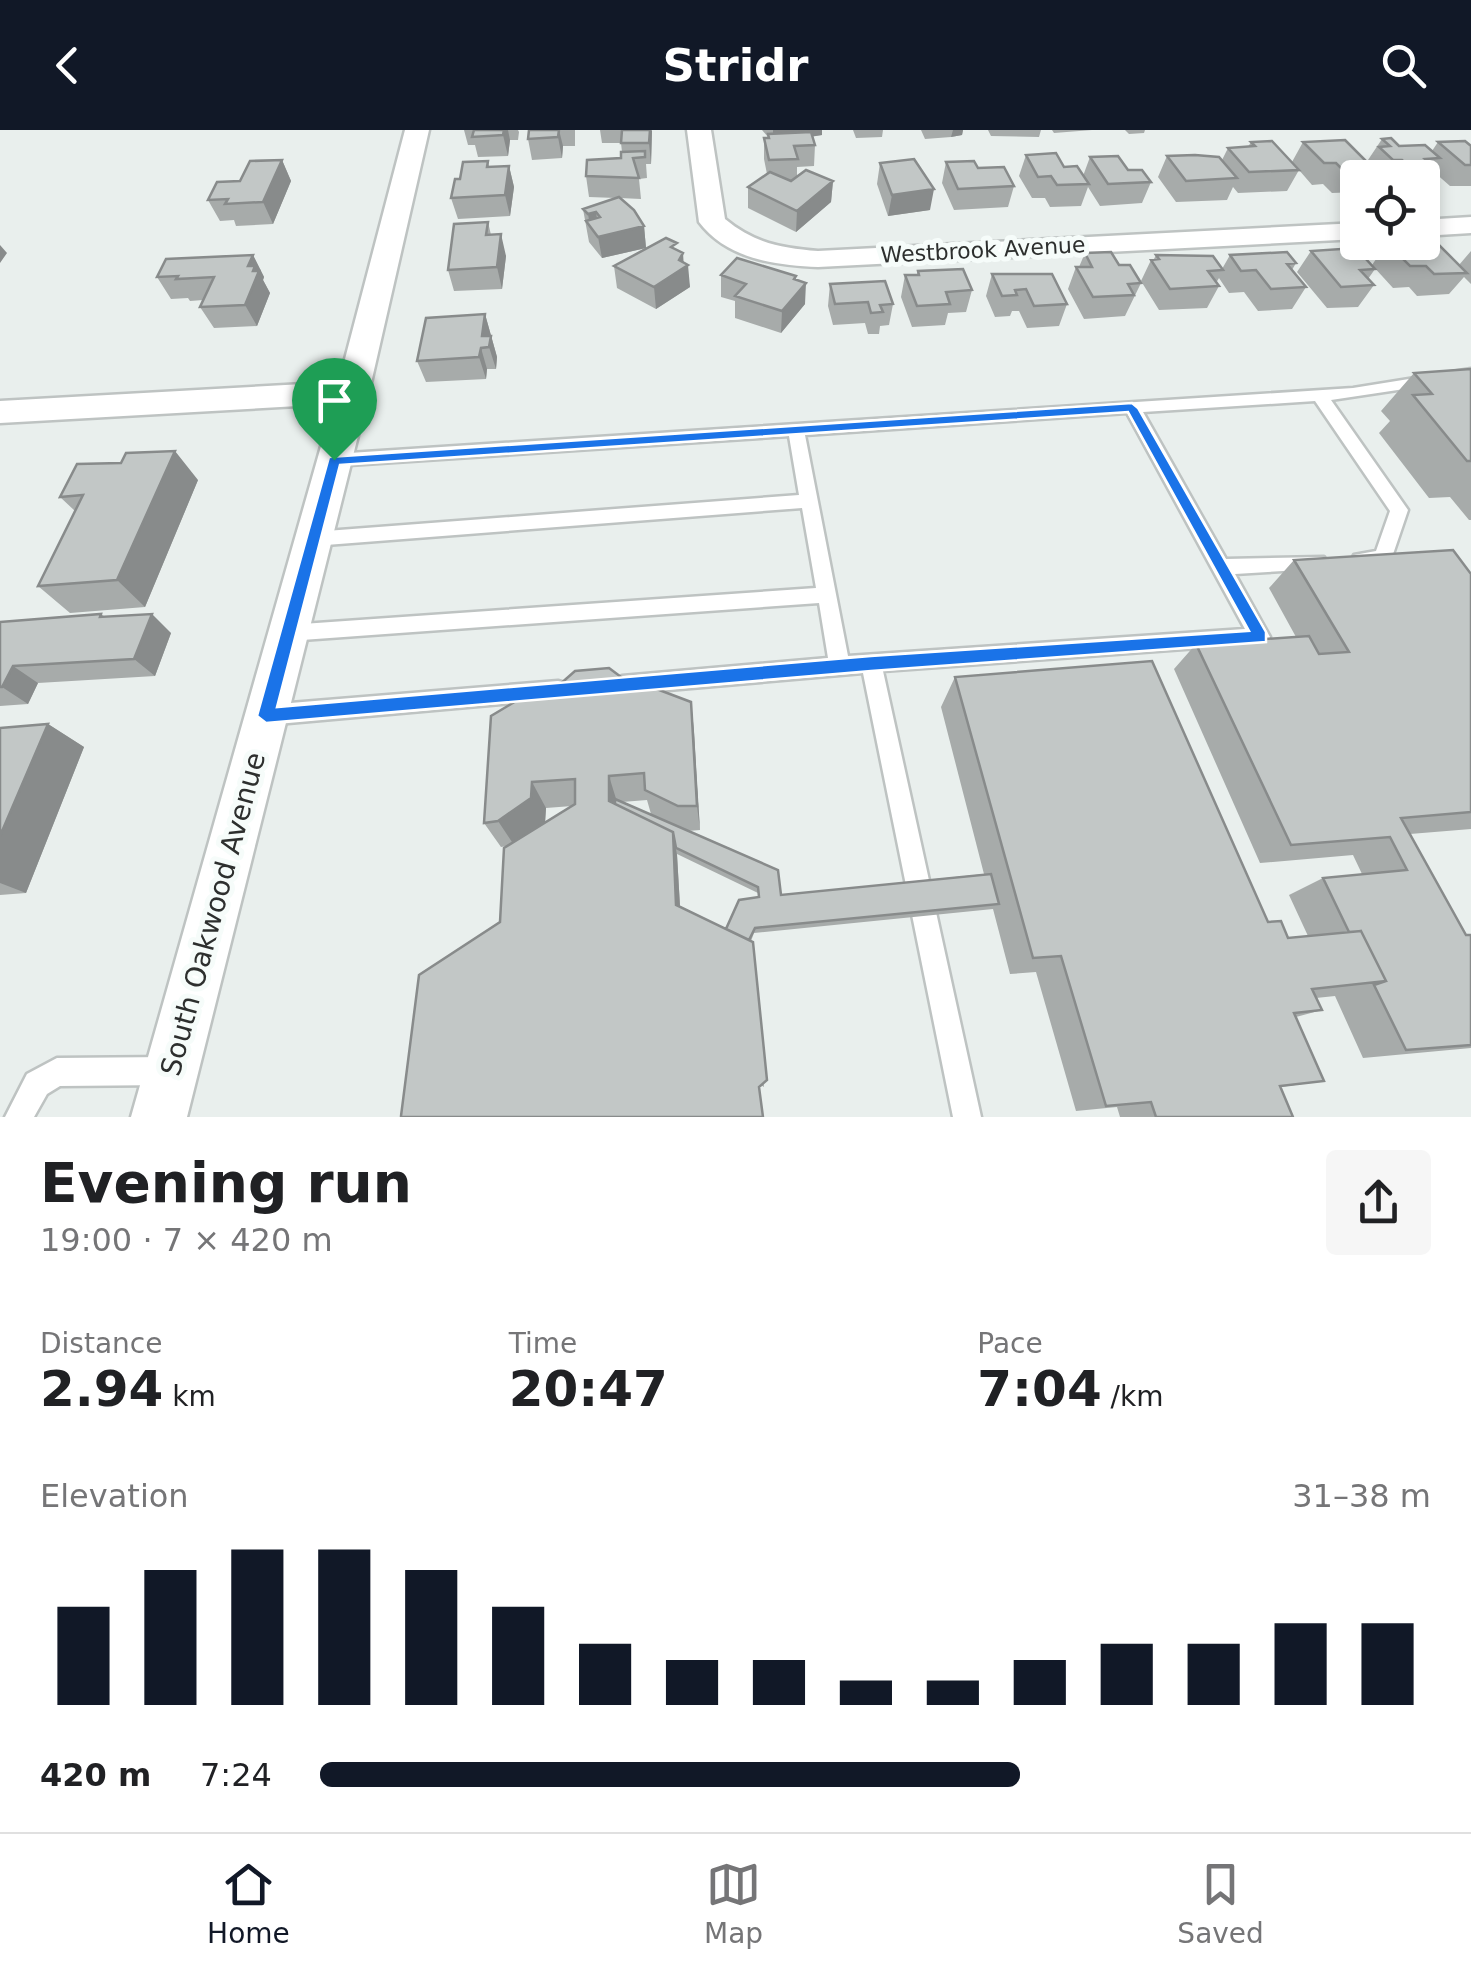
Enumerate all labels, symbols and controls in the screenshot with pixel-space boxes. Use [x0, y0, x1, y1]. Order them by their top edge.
icon: back [40, 38, 95, 93]
icon: search [1376, 38, 1431, 93]
text: Stridr [663, 39, 808, 92]
map controls [1340, 160, 1440, 260]
button: locate [1340, 160, 1440, 260]
street label: Westbrook Avenue [880, 232, 1086, 268]
pin [292, 358, 377, 461]
icon: arrive [307, 373, 362, 428]
street label: South Oakwood Avenue [154, 749, 272, 1079]
button: share [1326, 1150, 1431, 1255]
text: Evening run [40, 1151, 412, 1215]
text: 19:00 · 7 × 420 m [40, 1221, 333, 1259]
text: Distance [40, 1327, 162, 1360]
text: Time [509, 1327, 577, 1360]
text: Pace [977, 1327, 1043, 1360]
text: 2.94 [40, 1360, 163, 1418]
text: 20:47 [509, 1360, 668, 1418]
text: 7:04 [977, 1360, 1102, 1418]
text: km [163, 1380, 216, 1413]
text: /km [1102, 1380, 1164, 1413]
text: Elevation [40, 1477, 189, 1515]
text: 31–38 m [1292, 1477, 1431, 1515]
text: 420 m [40, 1756, 151, 1794]
text: 7:24 [200, 1756, 272, 1794]
tab: Home [207, 1857, 290, 1950]
tab: Map [704, 1857, 763, 1950]
tab: Saved [1177, 1857, 1264, 1950]

